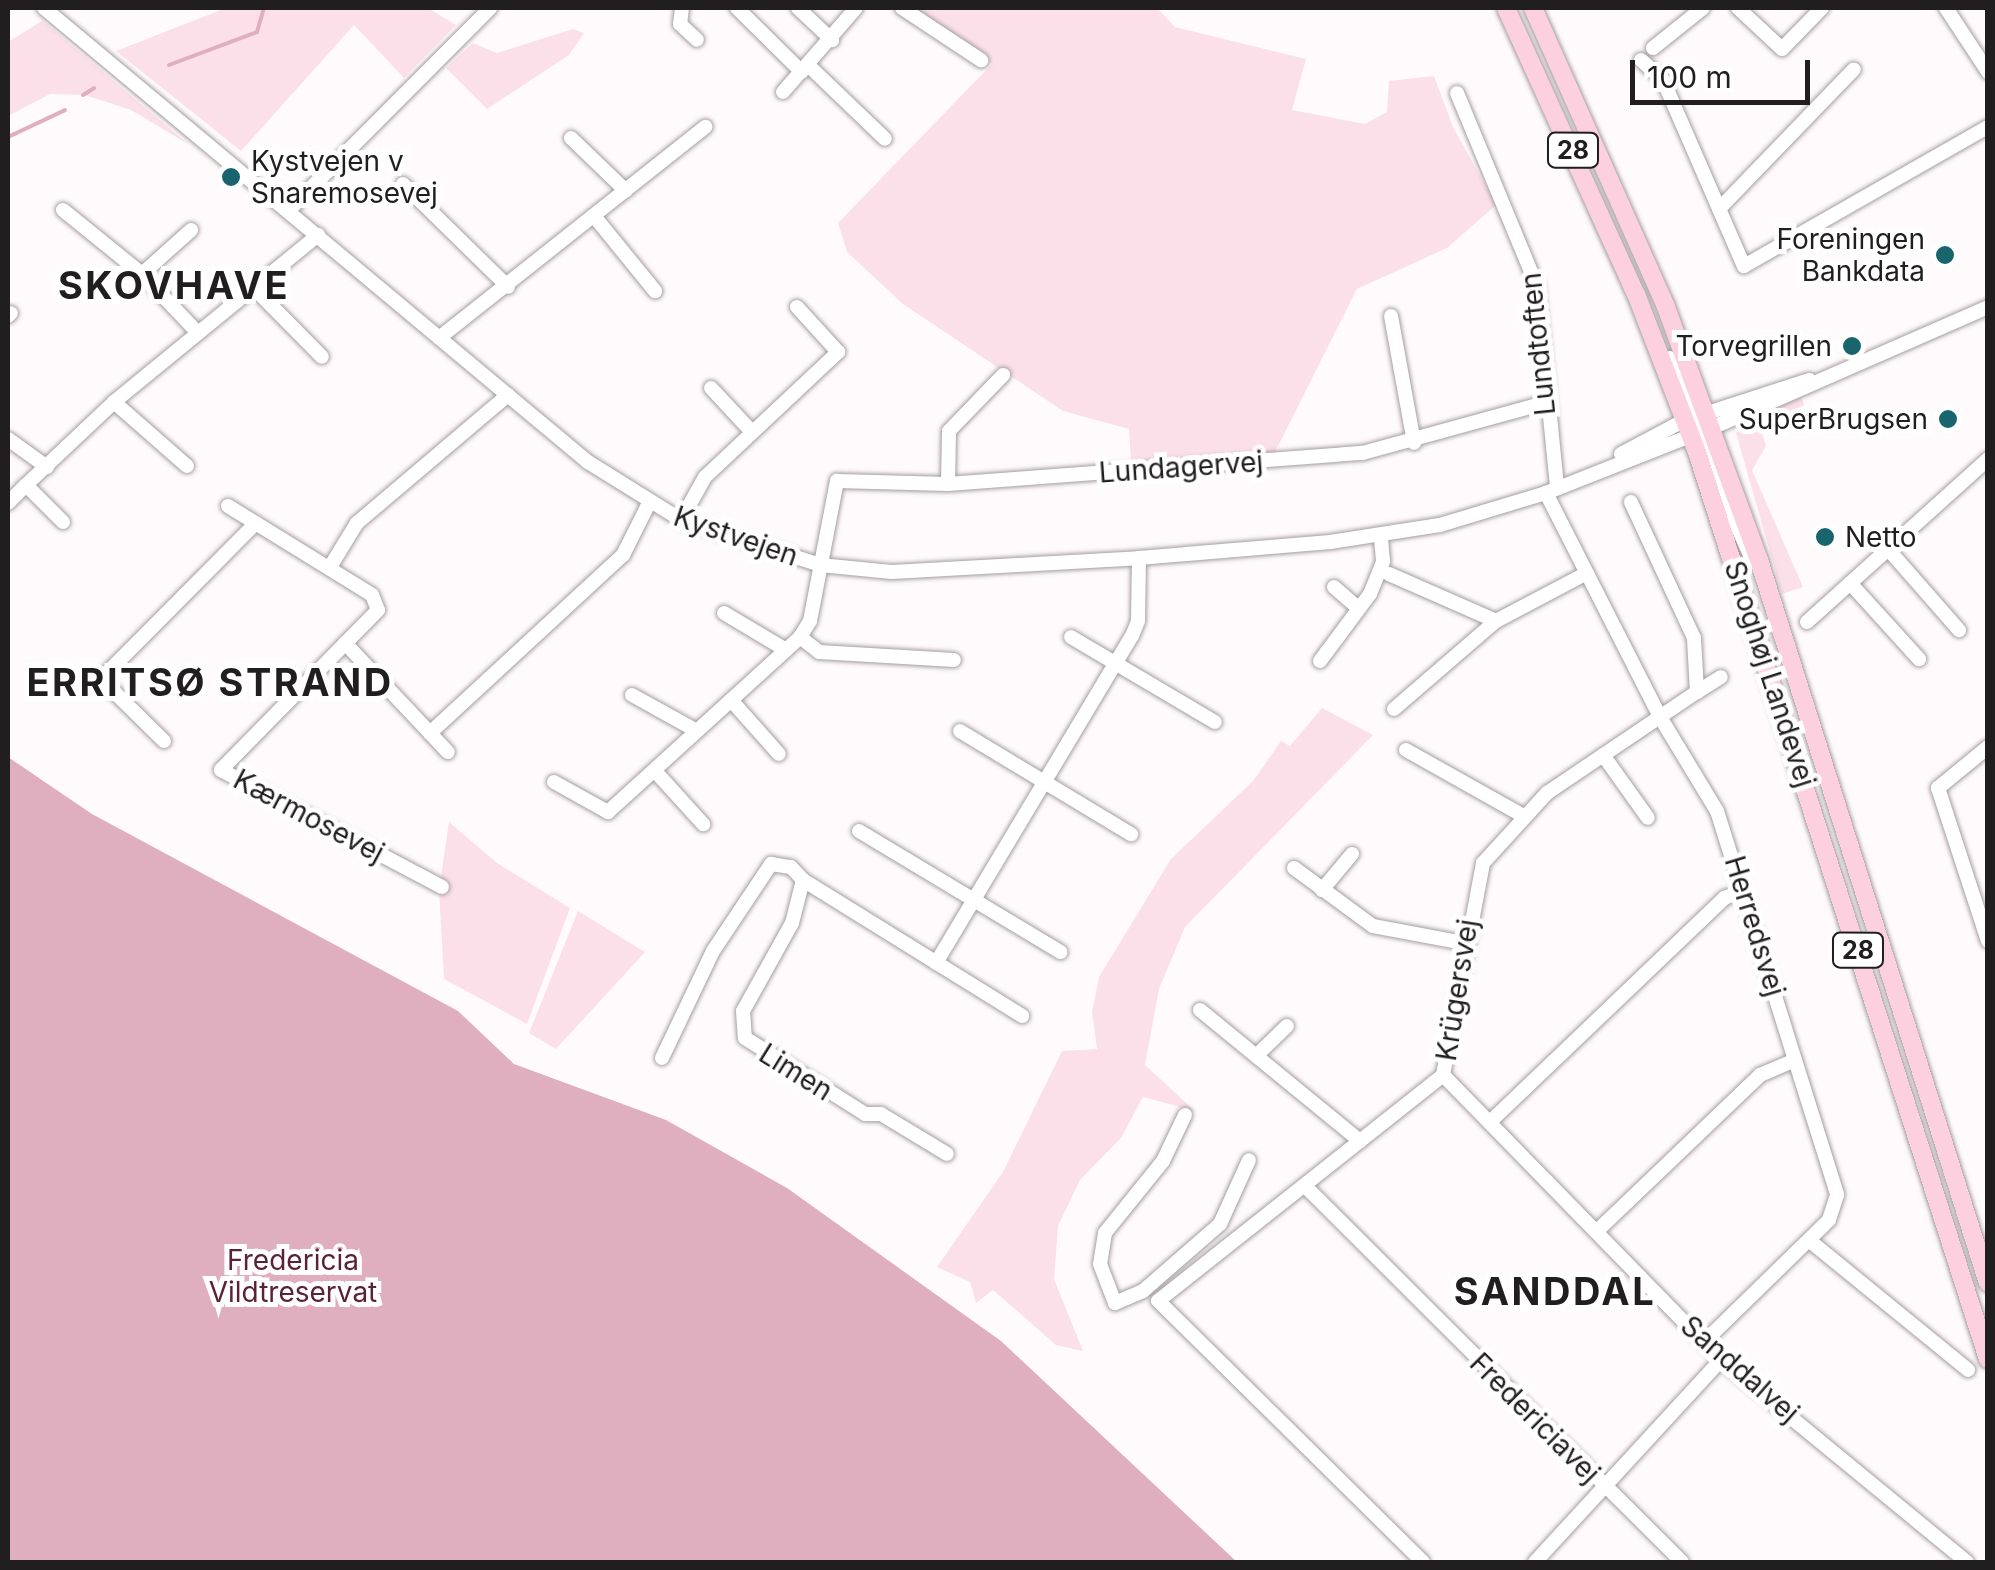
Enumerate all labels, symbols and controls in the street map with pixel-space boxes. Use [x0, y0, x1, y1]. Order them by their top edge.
scale bar [1635, 40, 1815, 102]
text: 100 m [1647, 59, 1732, 95]
road number: 28 [1546, 130, 1600, 170]
place label: Kystvejen v Snaremosevej [251, 144, 438, 210]
marker: Kystvejen v Snaremosevej [220, 166, 242, 188]
place label: Foreningen Bankdata [1776, 222, 1925, 288]
marker: Foreningen Bankdata [1934, 244, 1956, 266]
district label: SKOVHAVE [58, 263, 290, 309]
street label: Lundtoften [1514, 271, 1562, 417]
place label: Torvegrillen [1675, 329, 1832, 363]
marker: Torvegrillen [1841, 335, 1863, 357]
place label: SuperBrugsen [1739, 402, 1928, 436]
marker: SuperBrugsen [1937, 408, 1959, 430]
street label: Lundagervej [1098, 445, 1264, 489]
street label: Kystvejen [670, 499, 802, 573]
place label: Netto [1845, 520, 1917, 554]
marker: Netto [1814, 526, 1836, 548]
street label: Snoghøj Landevej [1718, 557, 1822, 791]
district label: ERRITSØ STRAND [26, 660, 394, 706]
street label: Kærmosevej [228, 762, 390, 870]
street label: Herredsvej [1718, 852, 1792, 1000]
street label: Krügersvej [1429, 917, 1485, 1063]
road number: 28 [1830, 930, 1886, 970]
street label: Limen [753, 1037, 839, 1107]
park label: Fredericia Vildtreservat [209, 1243, 377, 1309]
district label: SANDDAL [1454, 1269, 1656, 1315]
street label: Sanddalvej [1674, 1309, 1806, 1429]
street label: Fredericiavej [1463, 1346, 1607, 1490]

